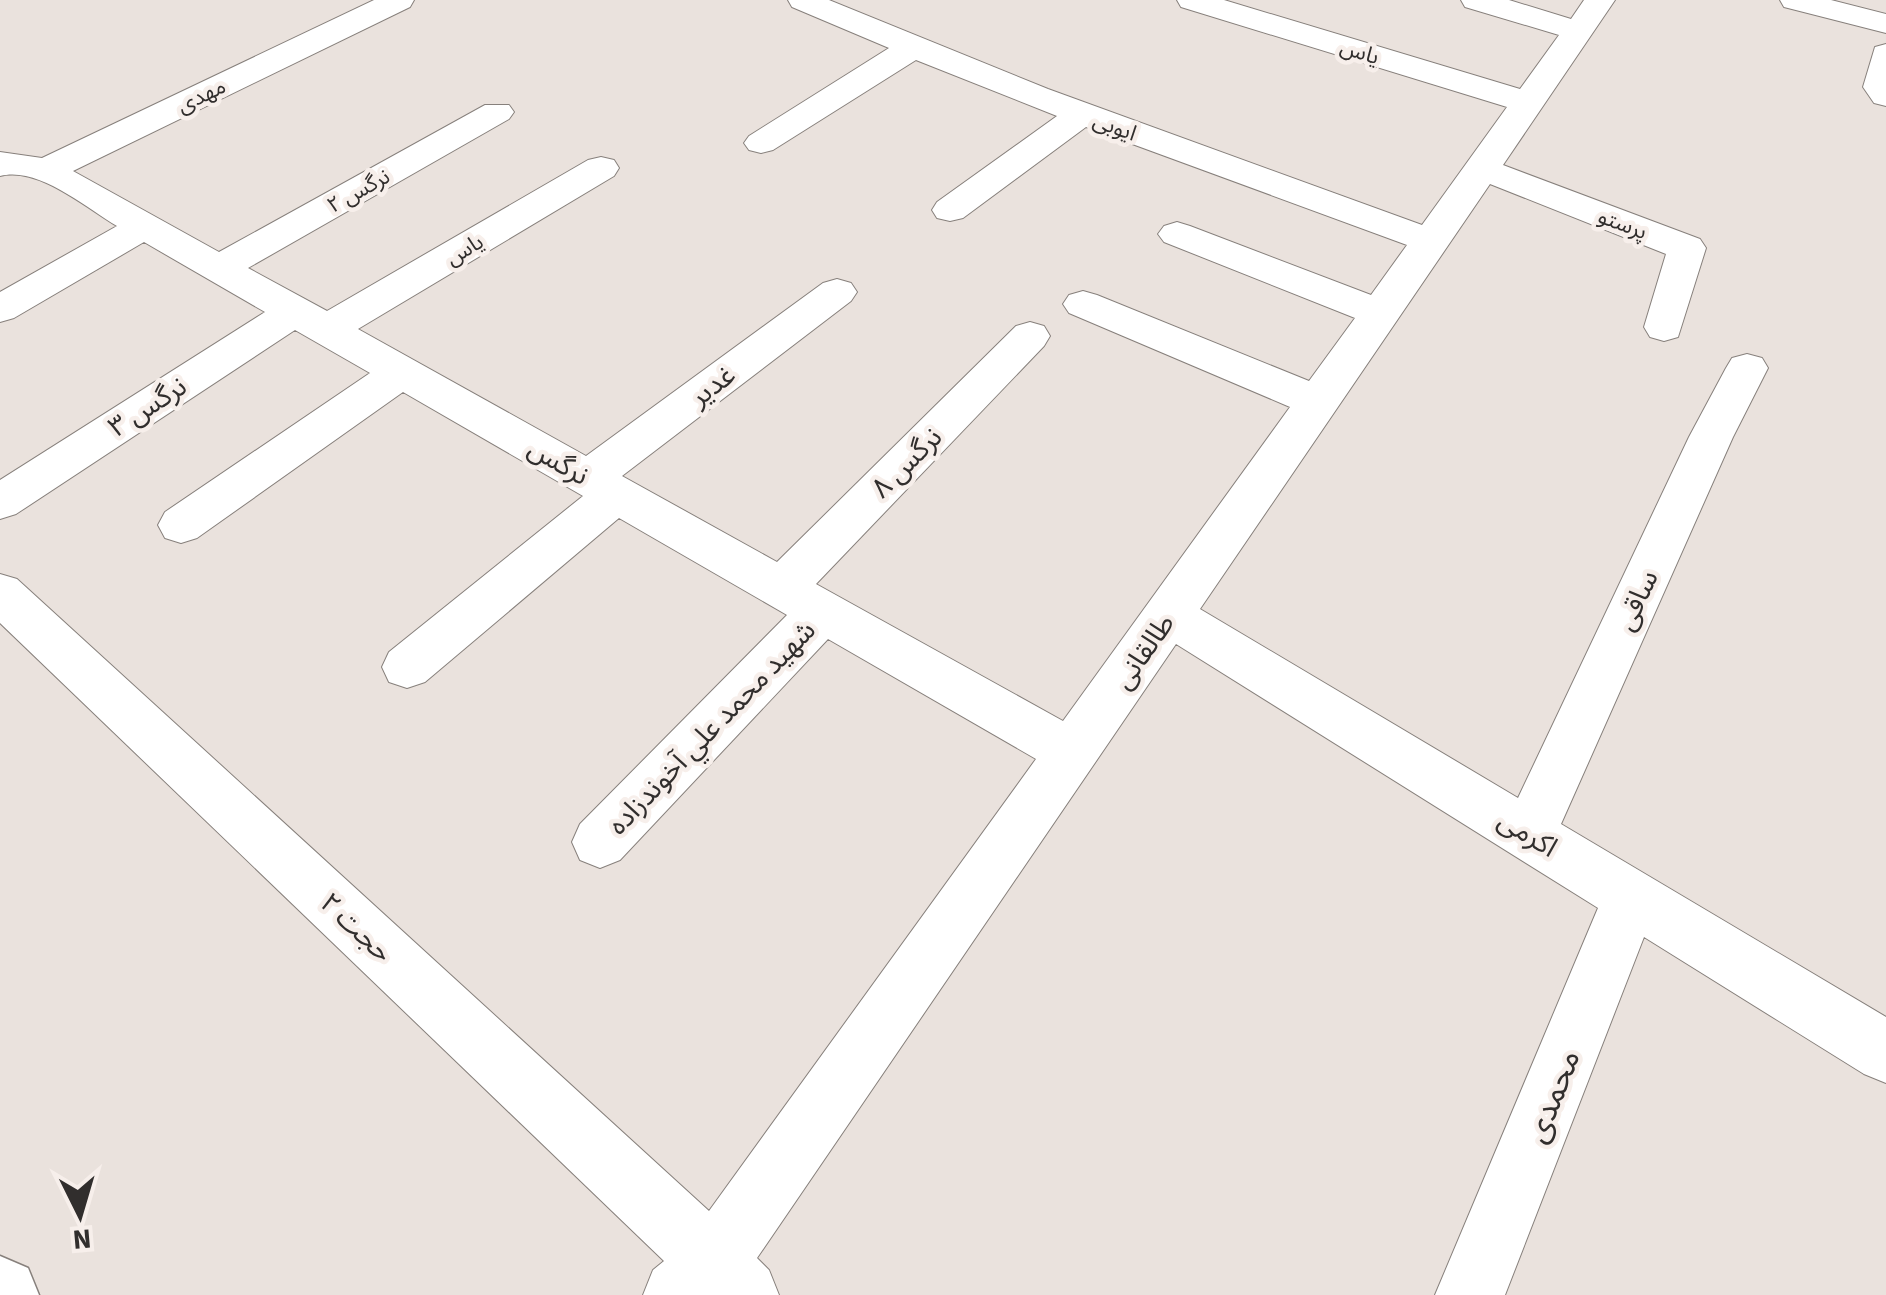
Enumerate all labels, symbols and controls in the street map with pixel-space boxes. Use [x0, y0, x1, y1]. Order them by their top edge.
street label: یاس [1336, 31, 1383, 73]
street label: مهدی [171, 70, 231, 121]
street label: ایوبی [1088, 104, 1141, 150]
street label: نرگس ۲ [321, 160, 396, 221]
street label: پرستو [1593, 200, 1652, 248]
street label: یاس [439, 226, 490, 274]
street label: غدیر [680, 355, 744, 417]
street label: نرگس ۳ [101, 367, 195, 447]
street label: نرگس ۸ [862, 418, 951, 507]
street label: نرگس [521, 428, 596, 495]
street label: ساقی [1605, 563, 1668, 638]
street label: طالقانی [1103, 605, 1184, 698]
street label: شهيد محمد علي آخوندزاده [598, 611, 825, 844]
street label: اکرمی [1490, 800, 1565, 867]
street label: حجت ۲ [311, 884, 402, 972]
street label: محمدی [1513, 1043, 1592, 1150]
north arrow [30, 1165, 130, 1265]
text: N [71, 1218, 93, 1260]

